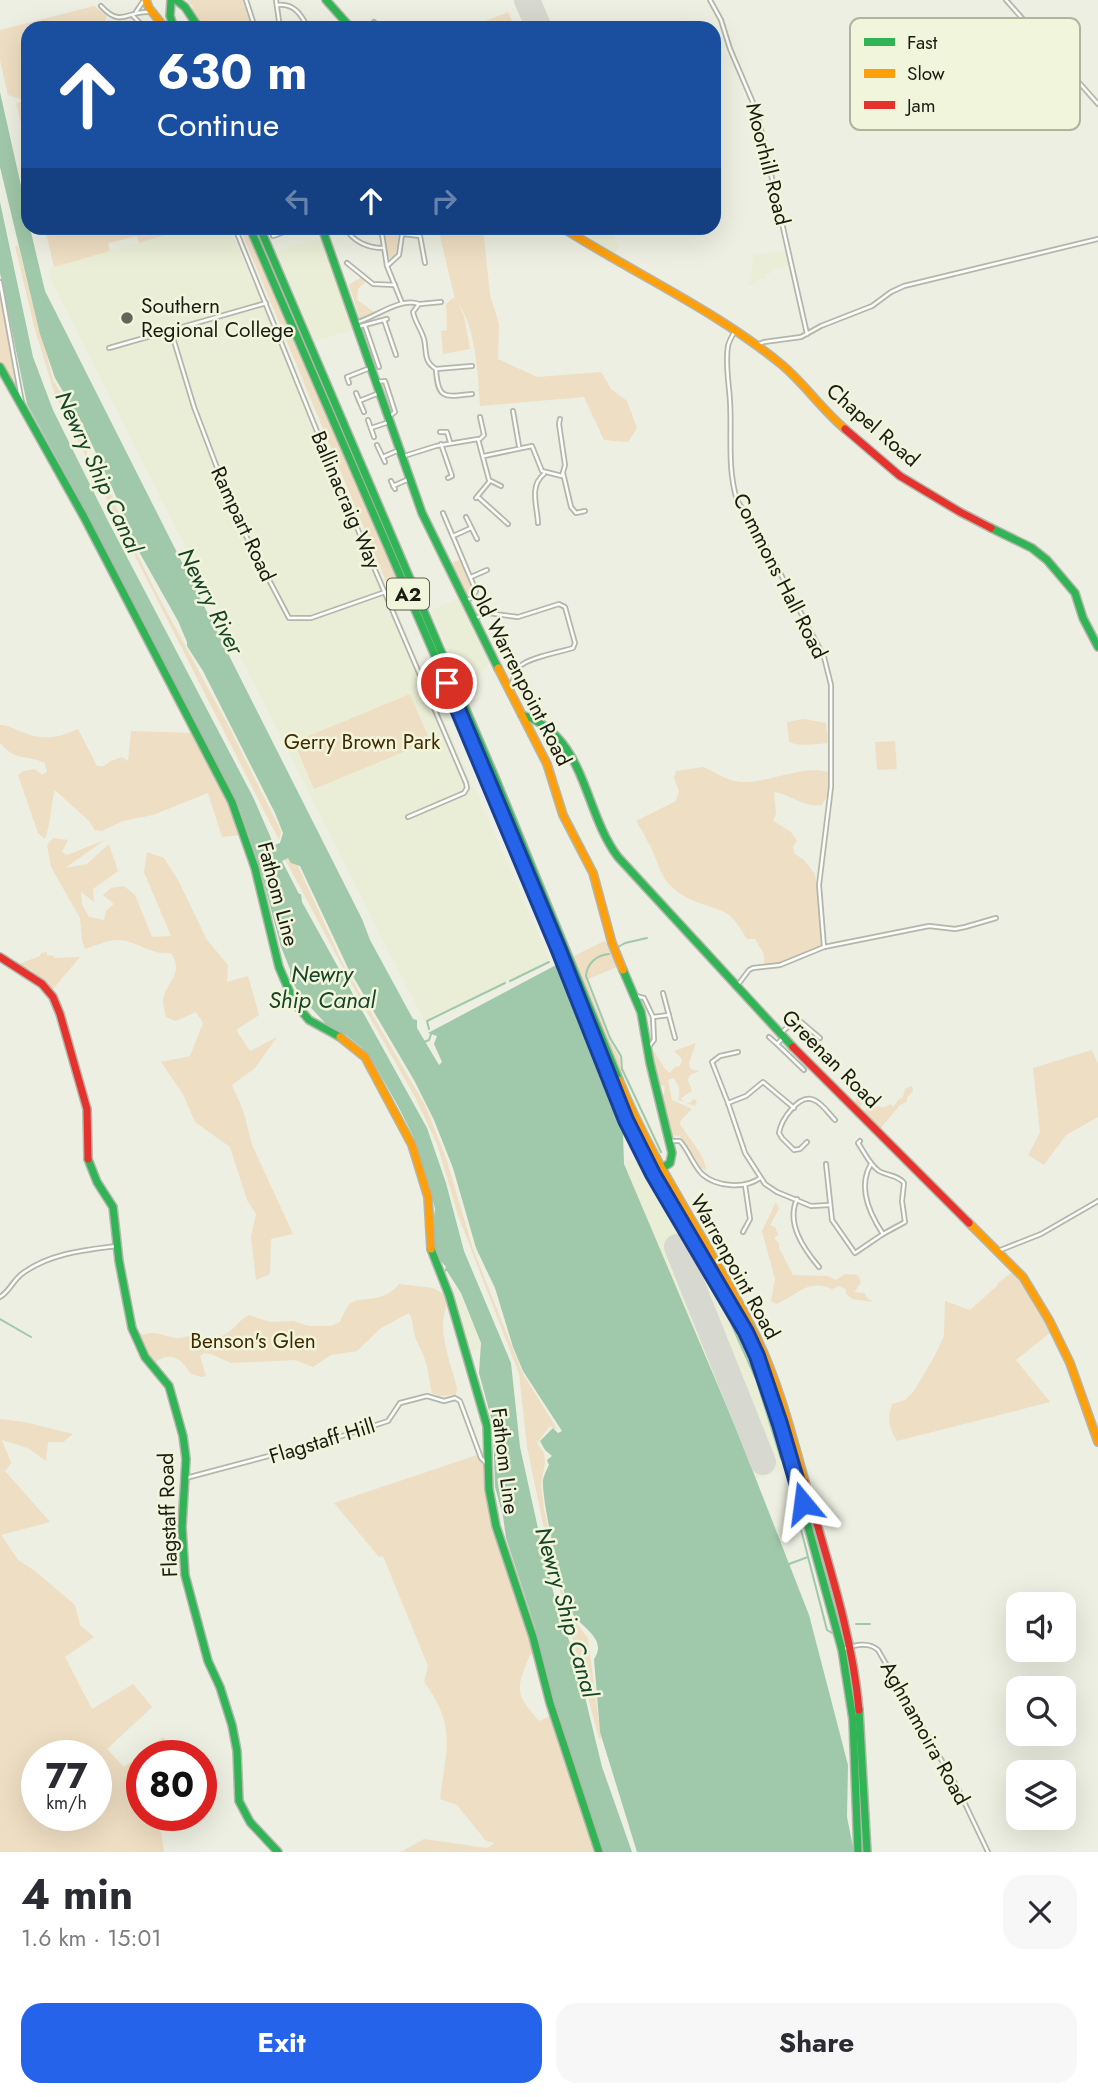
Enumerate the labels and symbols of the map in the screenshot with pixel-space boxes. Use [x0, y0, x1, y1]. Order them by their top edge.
legend [850, 18, 1080, 130]
text: Fast [907, 29, 938, 56]
text: Slow [907, 60, 945, 87]
text: Jam [904, 92, 936, 119]
street label: Moorhill Road [738, 100, 798, 228]
place label: Southern Regional College [141, 291, 294, 345]
marker: Southern Regional College [119, 310, 135, 326]
street label: Chapel Road [820, 376, 926, 474]
water label: Newry Ship Canal [46, 385, 152, 560]
street label: Ballinacraig Way [303, 426, 389, 574]
street label: Rampart Road [203, 461, 283, 587]
street label: Commons Hall Road [725, 488, 835, 664]
water label: Newry River [170, 542, 253, 661]
road number: A2 [387, 579, 429, 610]
street label: Old Warrenpoint Road [461, 579, 579, 771]
pin [417, 653, 477, 713]
park label: Gerry Brown Park [284, 727, 441, 757]
street label: Fathom Line [250, 838, 306, 950]
water label: Newry Ship Canal [269, 957, 376, 1017]
street label: Greenan Road [775, 1003, 887, 1115]
street label: Warrenpoint Road [683, 1189, 787, 1345]
park label: Benson's Glen [190, 1326, 316, 1356]
street label: Fathom Line [484, 1406, 526, 1516]
street label: Flagstaff Hill [265, 1411, 379, 1471]
street label: Flagstaff Road [151, 1452, 185, 1578]
position arrow [766, 1466, 840, 1540]
water label: Newry Ship Canal [526, 1523, 608, 1702]
street label: Aghnamoira Road [873, 1656, 977, 1810]
speed limit sign: 80 [126, 1740, 217, 1831]

